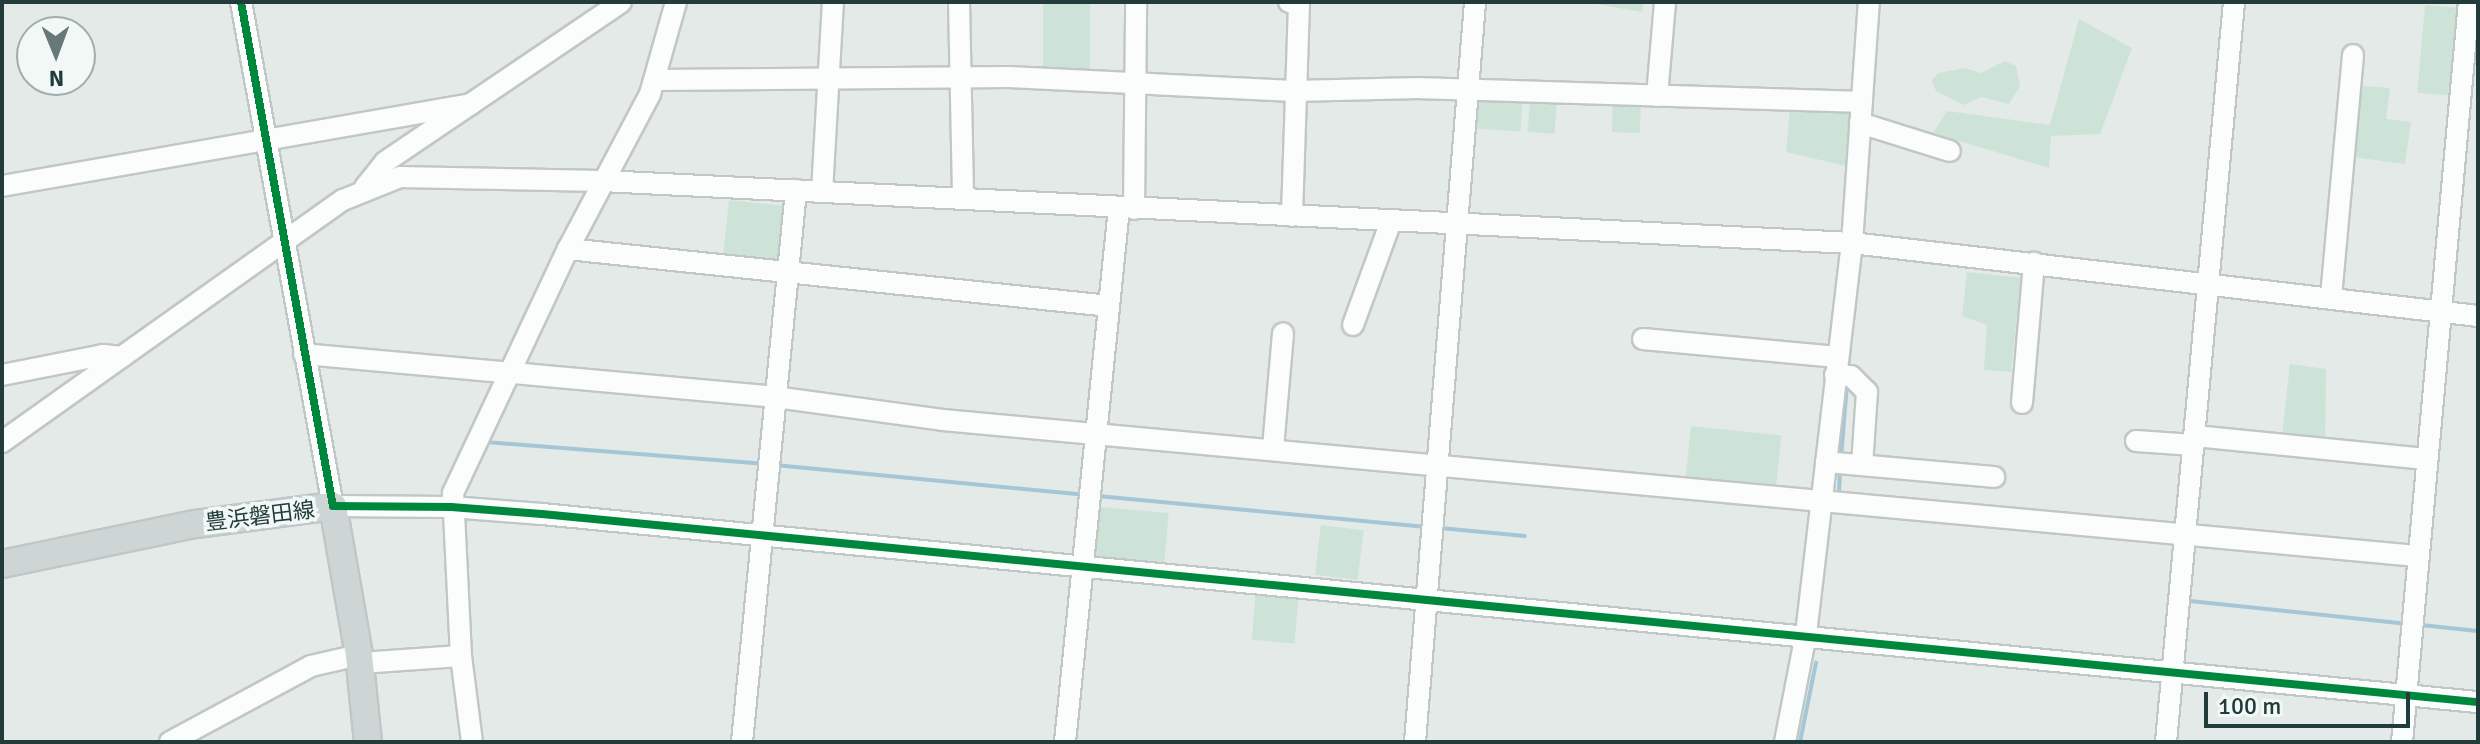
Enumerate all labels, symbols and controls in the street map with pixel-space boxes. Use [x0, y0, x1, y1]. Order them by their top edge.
north arrow [16, 16, 96, 96]
text: N [49, 65, 64, 92]
street label: 豊浜磐田線 [204, 496, 316, 536]
scale bar [2208, 676, 2414, 726]
text: 100 m [2218, 691, 2281, 721]

